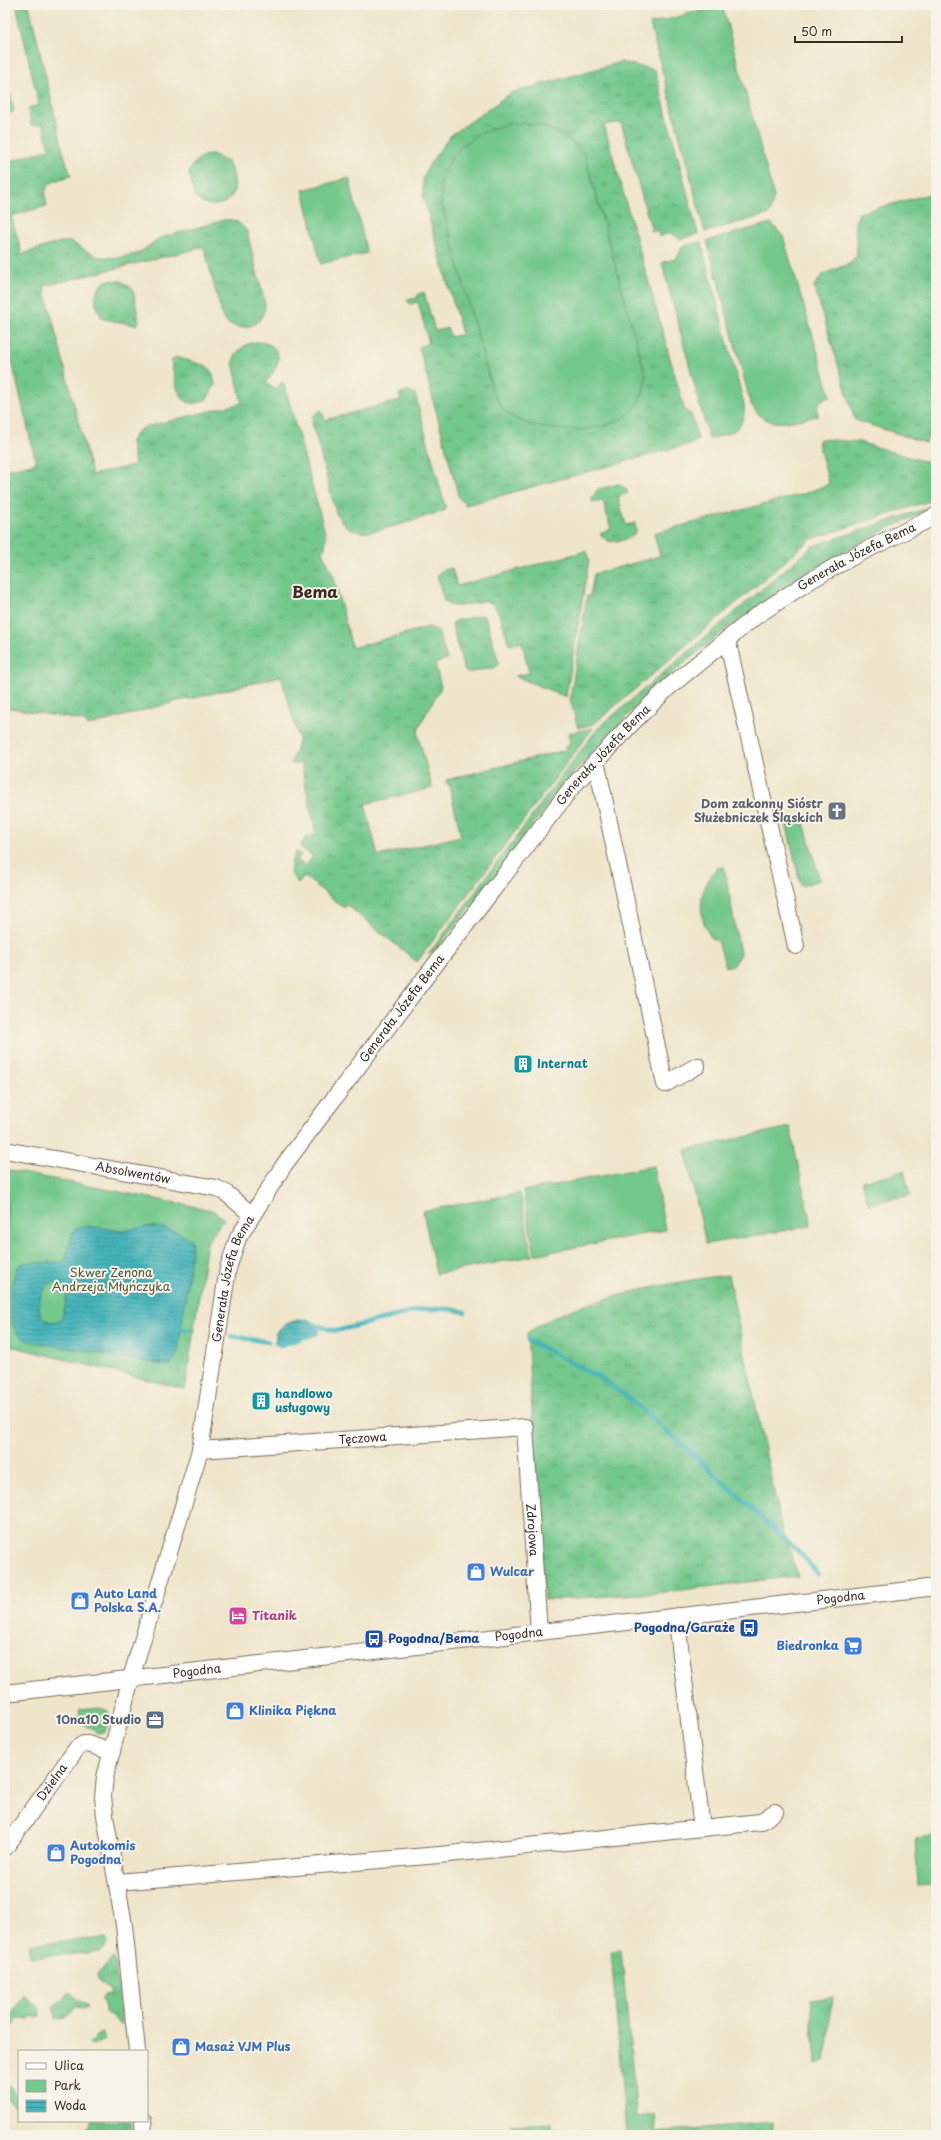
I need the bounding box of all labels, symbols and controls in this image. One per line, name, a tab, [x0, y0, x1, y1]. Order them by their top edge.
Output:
scale bar	[795, 18, 902, 44]
text: 50 m	[801, 22, 832, 40]
street label: Generała Józefa Bema	[793, 517, 919, 595]
district label: Bema	[292, 579, 338, 603]
street label: Generała Józefa Bema	[551, 700, 654, 809]
place label: Dom zakonny Sióstr Służebniczek Śląskich	[694, 794, 824, 826]
church icon: Dom zakonny Sióstr Służebniczek Śląskich	[826, 800, 848, 822]
street label: Generała Józefa Bema	[354, 950, 448, 1066]
building icon: Internat	[512, 1053, 534, 1075]
place label: Internat	[537, 1054, 588, 1072]
street label: Absolwentów	[94, 1156, 173, 1188]
street label: Generała Józefa Bema	[207, 1211, 258, 1343]
park label: Skwer Zenona Andrzeja Młyńczyka	[52, 1263, 171, 1295]
place label: handlowo usługowy	[275, 1384, 333, 1416]
building icon: handlowo usługowy	[250, 1390, 272, 1412]
street label: Tęczowa	[338, 1427, 388, 1448]
street label: Zdrojowa	[522, 1503, 544, 1558]
shop icon: Wulcar	[465, 1561, 487, 1583]
place label: Wulcar	[490, 1562, 535, 1580]
place label: Auto Land Polska S.A.	[94, 1584, 161, 1616]
street label: Pogodna	[815, 1585, 866, 1609]
shop icon: Auto Land Polska S.A.	[69, 1590, 91, 1612]
hotel icon: Titanik	[227, 1605, 249, 1627]
place label: Titanik	[252, 1606, 297, 1624]
bus stop icon: Pogodna/Garaże	[738, 1617, 760, 1639]
place label: Pogodna/Garaże	[634, 1618, 735, 1636]
street label: Pogodna	[493, 1622, 544, 1645]
bus stop icon: Pogodna/Bema	[363, 1628, 385, 1650]
place label: Pogodna/Bema	[388, 1629, 479, 1647]
supermarket icon: Biedronka	[842, 1635, 864, 1657]
place label: Biedronka	[777, 1636, 839, 1654]
street label: Pogodna	[171, 1658, 222, 1682]
shop icon: Klinika Piękna	[224, 1700, 246, 1722]
place label: Klinika Piękna	[249, 1701, 336, 1719]
office icon: 10na10 Studio	[144, 1709, 166, 1731]
place label: 10na10 Studio	[56, 1710, 141, 1728]
street label: Dzielna	[32, 1759, 72, 1804]
place label: Autokomis Pogodna	[70, 1836, 135, 1868]
shop icon: Autokomis Pogodna	[45, 1842, 67, 1864]
shop icon: Masaż VJM Plus	[170, 2036, 192, 2058]
place label: Masaż VJM Plus	[195, 2037, 291, 2055]
legend	[18, 2050, 148, 2122]
text: Ulica	[54, 2056, 84, 2074]
text: Park	[54, 2076, 81, 2094]
text: Woda	[54, 2096, 87, 2114]

